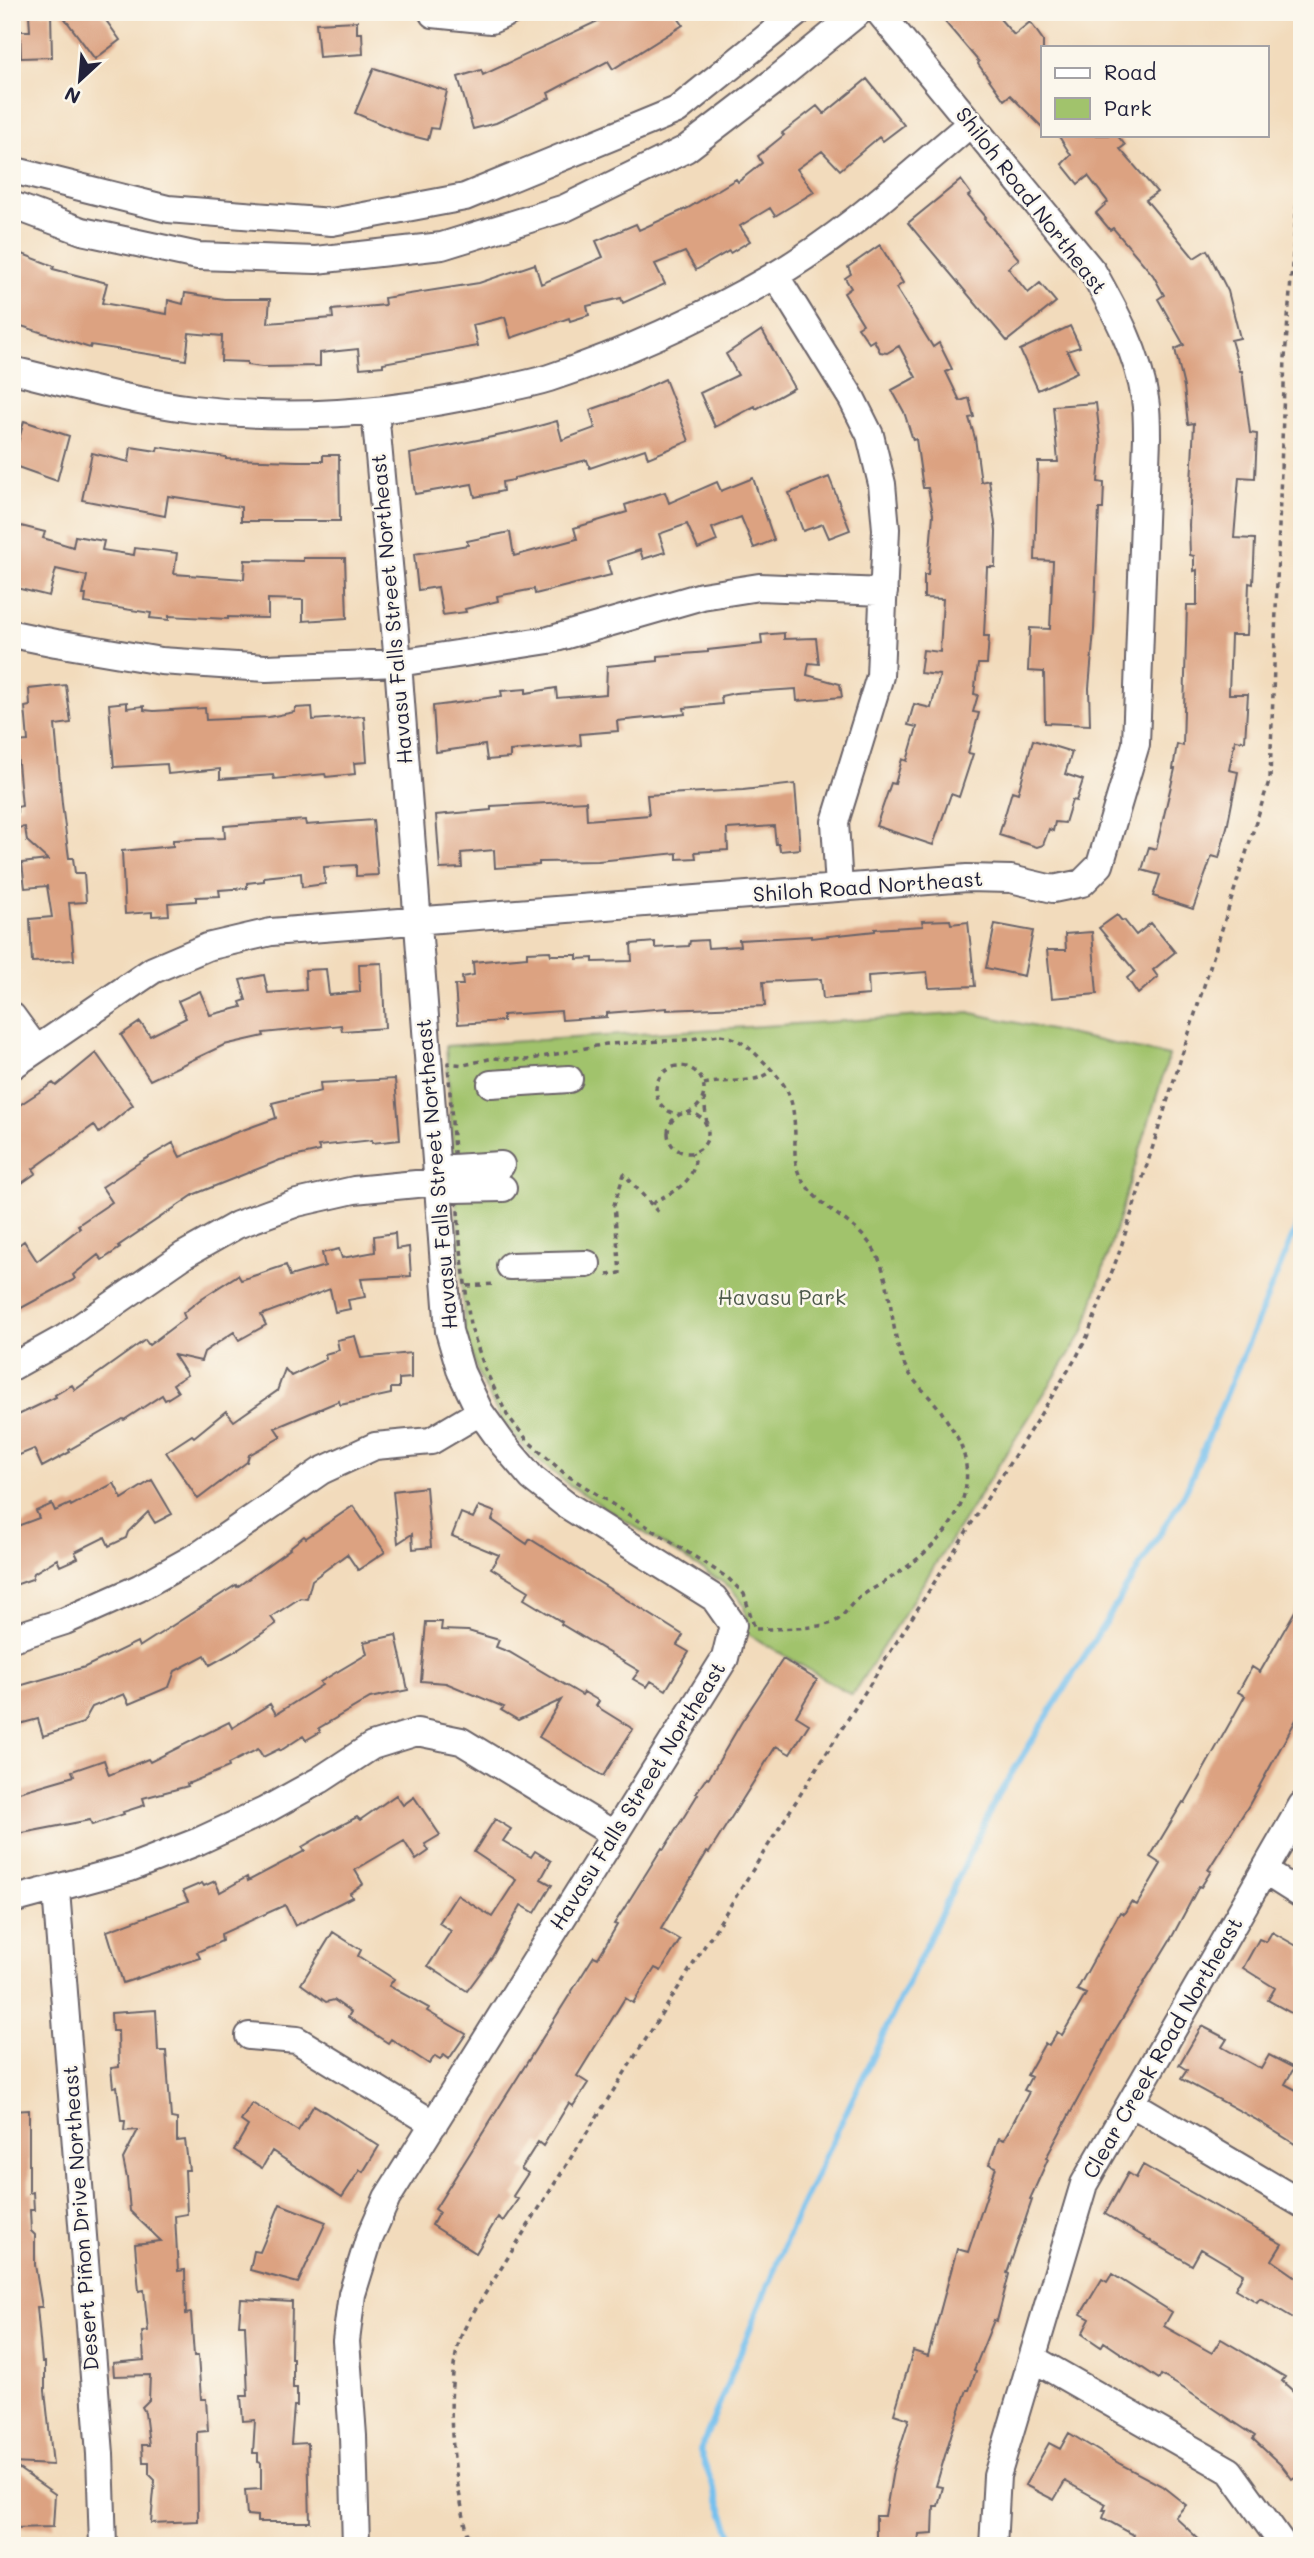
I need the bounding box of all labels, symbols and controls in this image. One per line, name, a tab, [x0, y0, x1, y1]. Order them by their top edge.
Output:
north arrow	[46, 46, 116, 116]
legend	[1041, 46, 1268, 136]
text: Road	[1104, 58, 1156, 85]
text: N	[60, 81, 84, 110]
text: Park	[1104, 94, 1152, 121]
street label: Shiloh Road Northeast	[951, 101, 1114, 299]
street label: Havasu Falls Street Northeast	[363, 453, 418, 766]
street label: Shiloh Road Northeast	[752, 864, 984, 907]
street label: Havasu Falls Street Northeast	[408, 1018, 463, 1331]
park label: Havasu Park	[718, 1283, 846, 1310]
street label: Havasu Falls Street Northeast	[543, 1656, 731, 1934]
street label: Clear Creek Road Northeast	[1076, 1912, 1248, 2183]
street label: Desert Piñon Drive Northeast	[55, 2064, 104, 2372]

